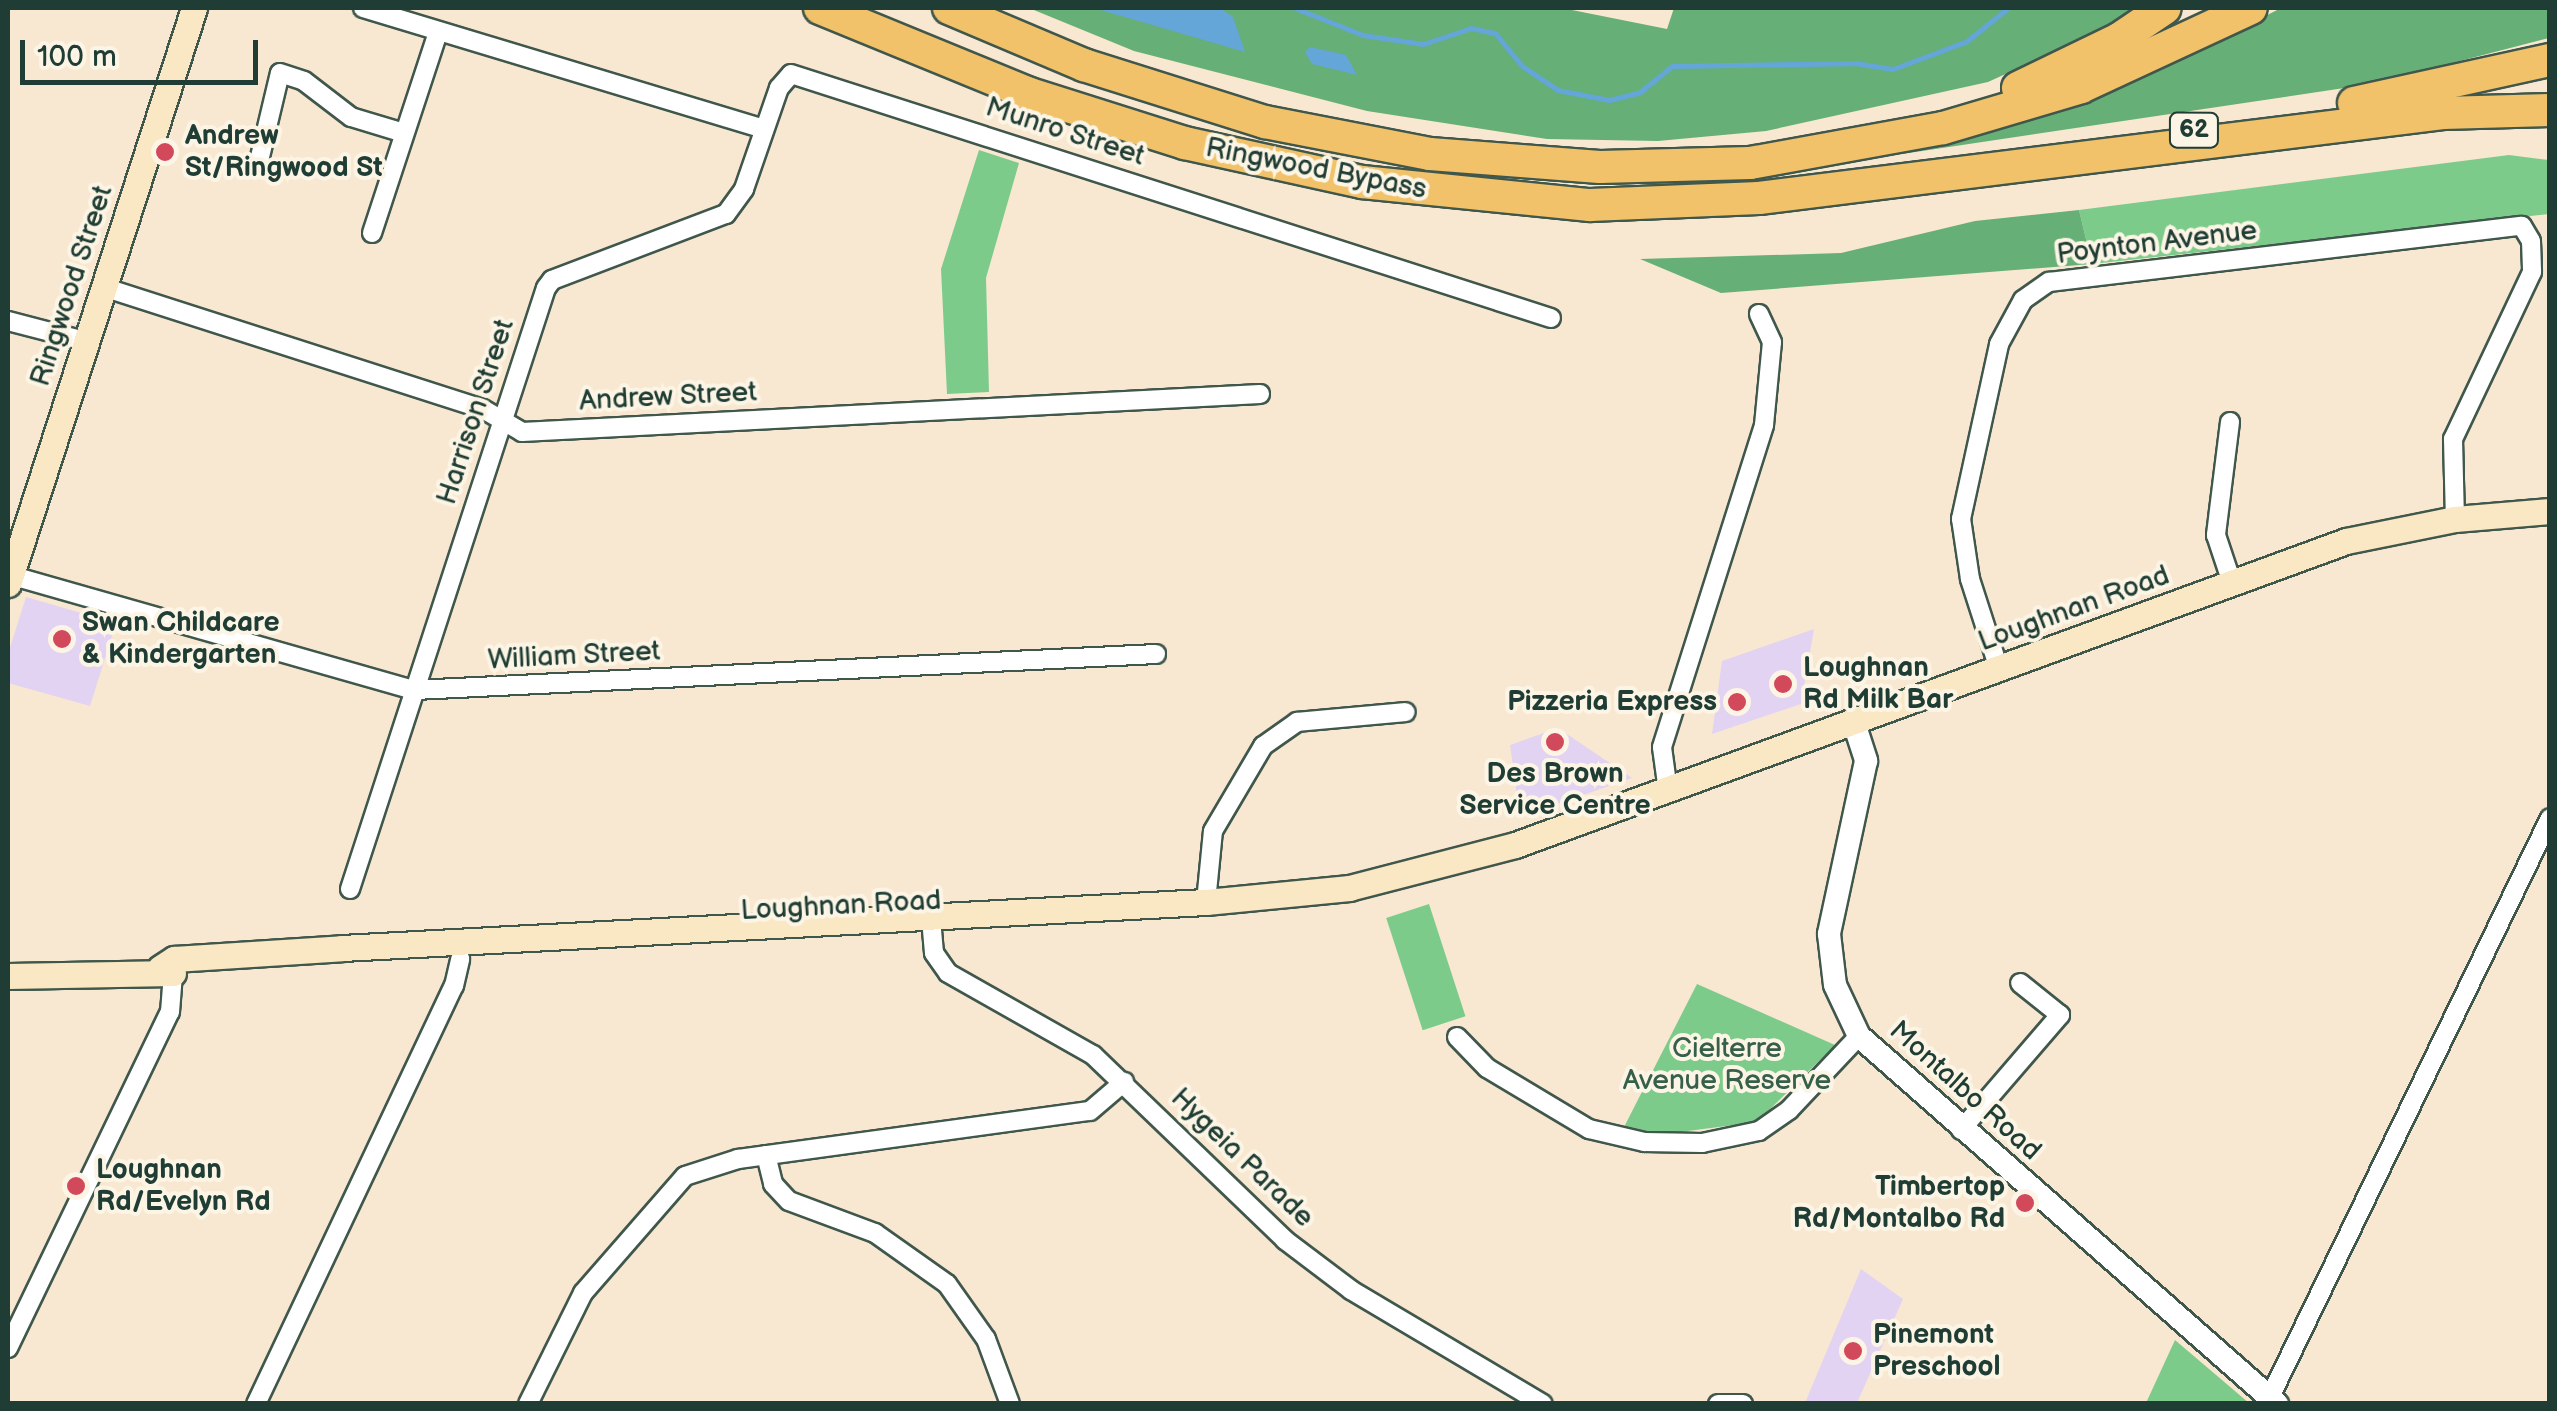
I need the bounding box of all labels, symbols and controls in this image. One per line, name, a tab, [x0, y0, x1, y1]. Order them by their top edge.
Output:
scale bar	[25, 20, 262, 82]
text: 100 m	[37, 39, 117, 75]
street label: Munro Street	[981, 90, 1149, 174]
road number: 62	[2166, 110, 2222, 150]
place label: Andrew St/Ringwood St	[185, 119, 383, 185]
street label: Ringwood Bypass	[1203, 131, 1429, 207]
marker: Andrew St/Ringwood St	[154, 141, 176, 163]
street label: Ringwood Street	[24, 181, 120, 391]
street label: Poynton Avenue	[2055, 214, 2259, 272]
street label: Harrison Street	[430, 315, 522, 509]
street label: Andrew Street	[578, 376, 758, 418]
street label: Loughnan Road	[1974, 559, 2174, 659]
place label: Swan Childcare & Kindergarten	[82, 606, 280, 672]
marker: Swan Childcare & Kindergarten	[51, 628, 73, 650]
street label: William Street	[487, 635, 661, 677]
place label: Loughnan Rd Milk Bar	[1803, 651, 1953, 717]
marker: Loughnan Rd Milk Bar	[1772, 673, 1794, 695]
place label: Pizzeria Express	[1507, 685, 1717, 719]
marker: Pizzeria Express	[1726, 691, 1748, 713]
marker: Des Brown Service Centre	[1544, 731, 1566, 753]
place label: Des Brown Service Centre	[1460, 757, 1650, 823]
street label: Loughnan Road	[740, 884, 942, 928]
street label: Montalbo Road	[1882, 1014, 2048, 1168]
park label: Cielterre Avenue Reserve	[1623, 1032, 1831, 1098]
street label: Hygeia Parade	[1164, 1081, 1320, 1235]
place label: Loughnan Rd/Evelyn Rd	[96, 1153, 271, 1219]
place label: Timbertop Rd/Montalbo Rd	[1793, 1170, 2005, 1236]
marker: Loughnan Rd/Evelyn Rd	[65, 1175, 87, 1197]
marker: Timbertop Rd/Montalbo Rd	[2014, 1192, 2036, 1214]
place label: Pinemont Preschool	[1873, 1318, 2000, 1384]
marker: Pinemont Preschool	[1842, 1340, 1864, 1362]

